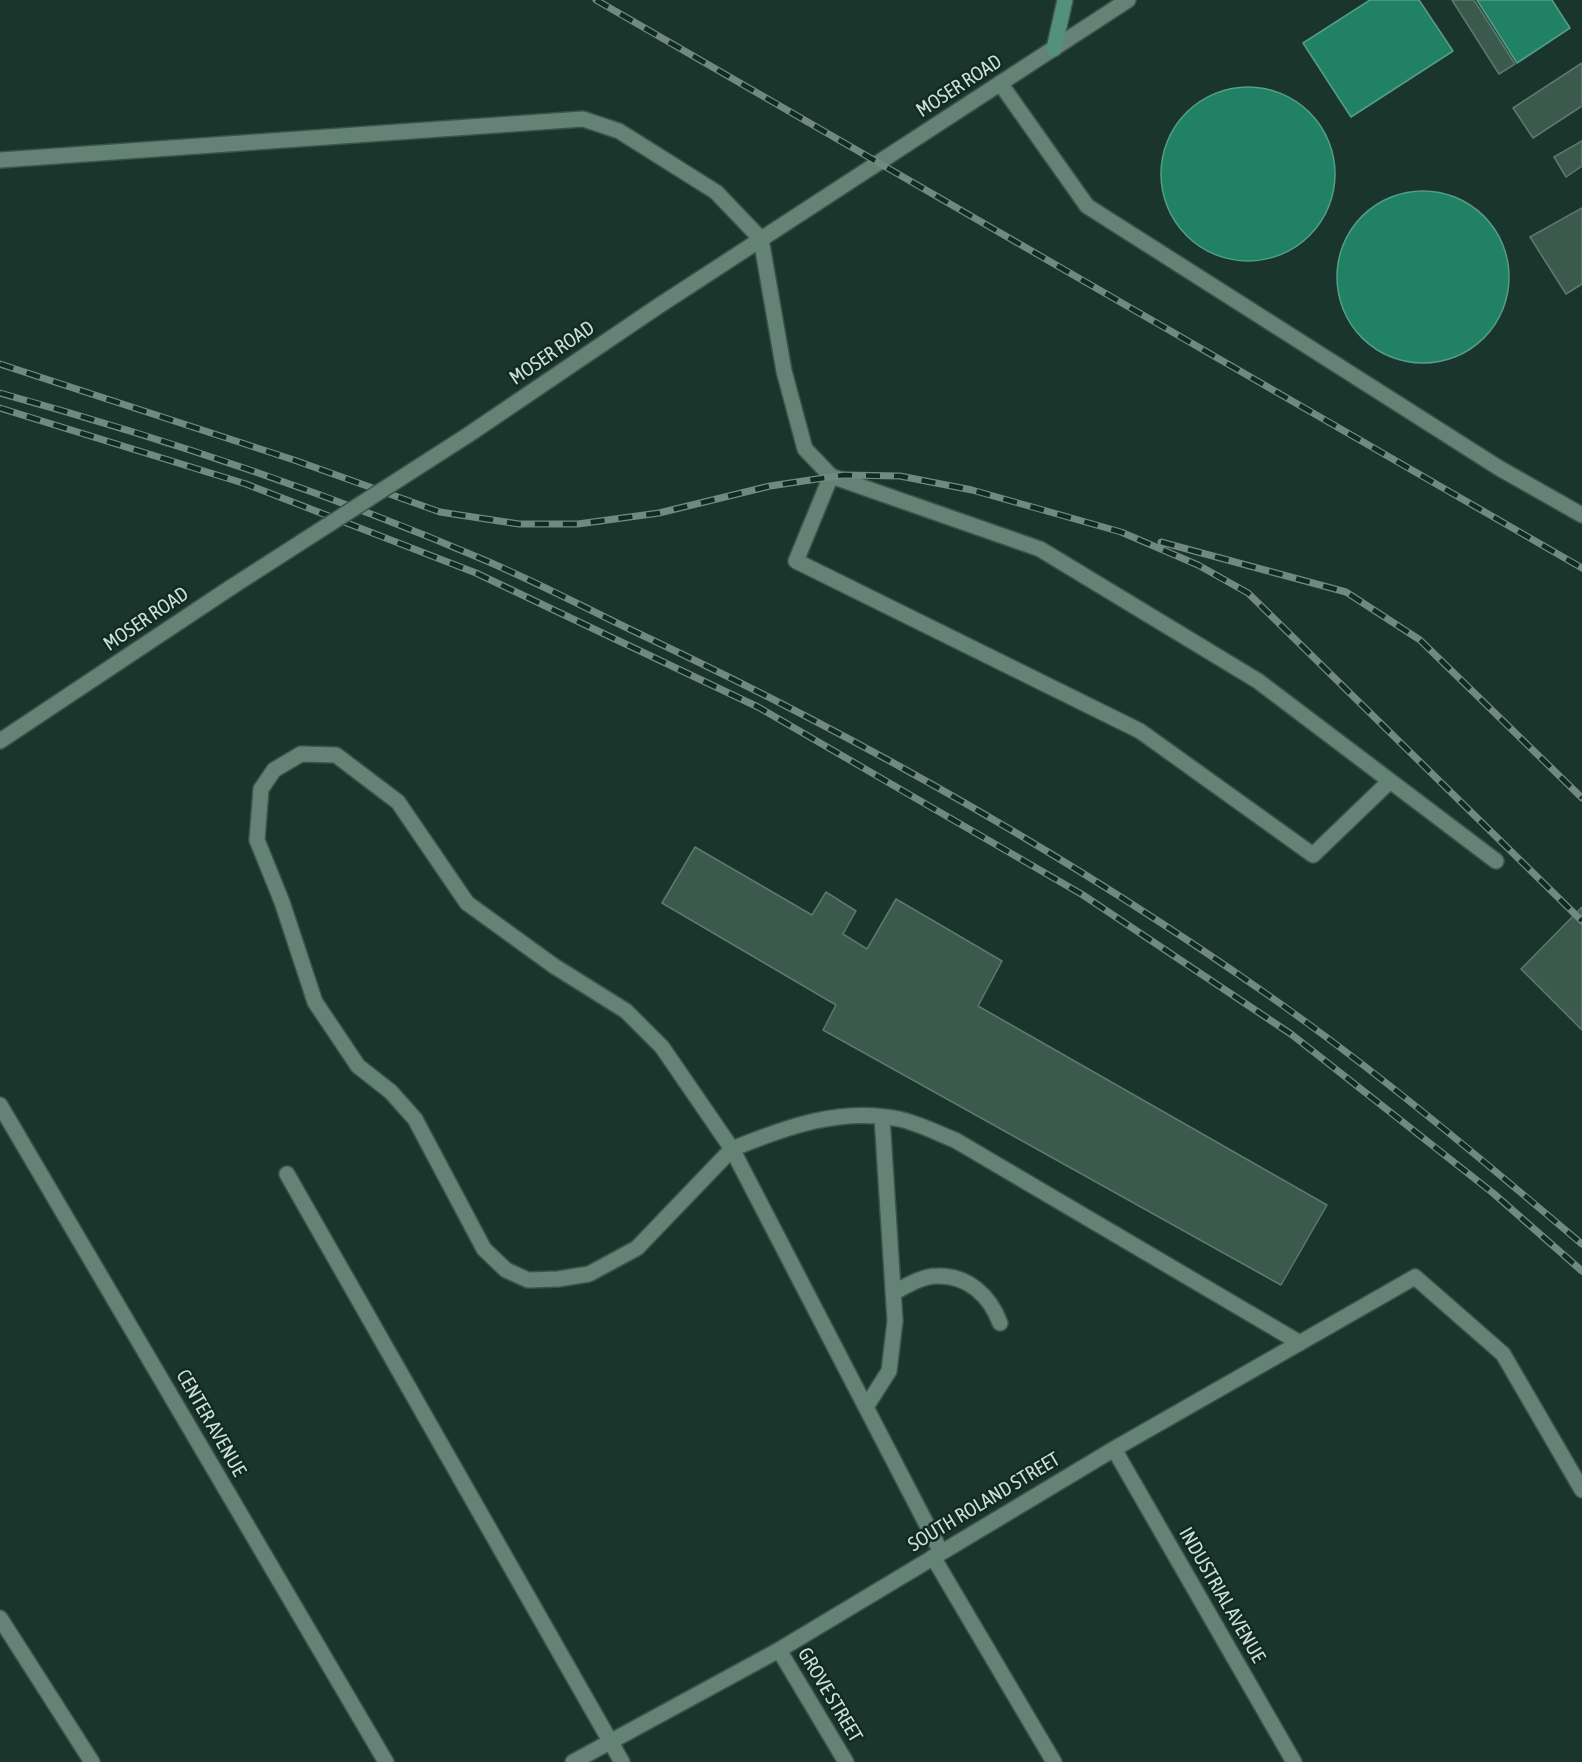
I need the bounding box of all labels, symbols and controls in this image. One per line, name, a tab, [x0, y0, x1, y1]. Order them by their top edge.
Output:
street label: MOSER ROAD	[912, 49, 1006, 123]
street label: MOSER ROAD	[505, 316, 599, 390]
street label: MOSER ROAD	[99, 582, 193, 656]
street label: CENTER AVENUE	[171, 1365, 251, 1481]
street label: SOUTH ROLAND STREET	[904, 1447, 1064, 1557]
street label: INDUSTRIAL AVENUE	[1174, 1523, 1270, 1667]
street label: GROVE STREET	[792, 1643, 868, 1747]

